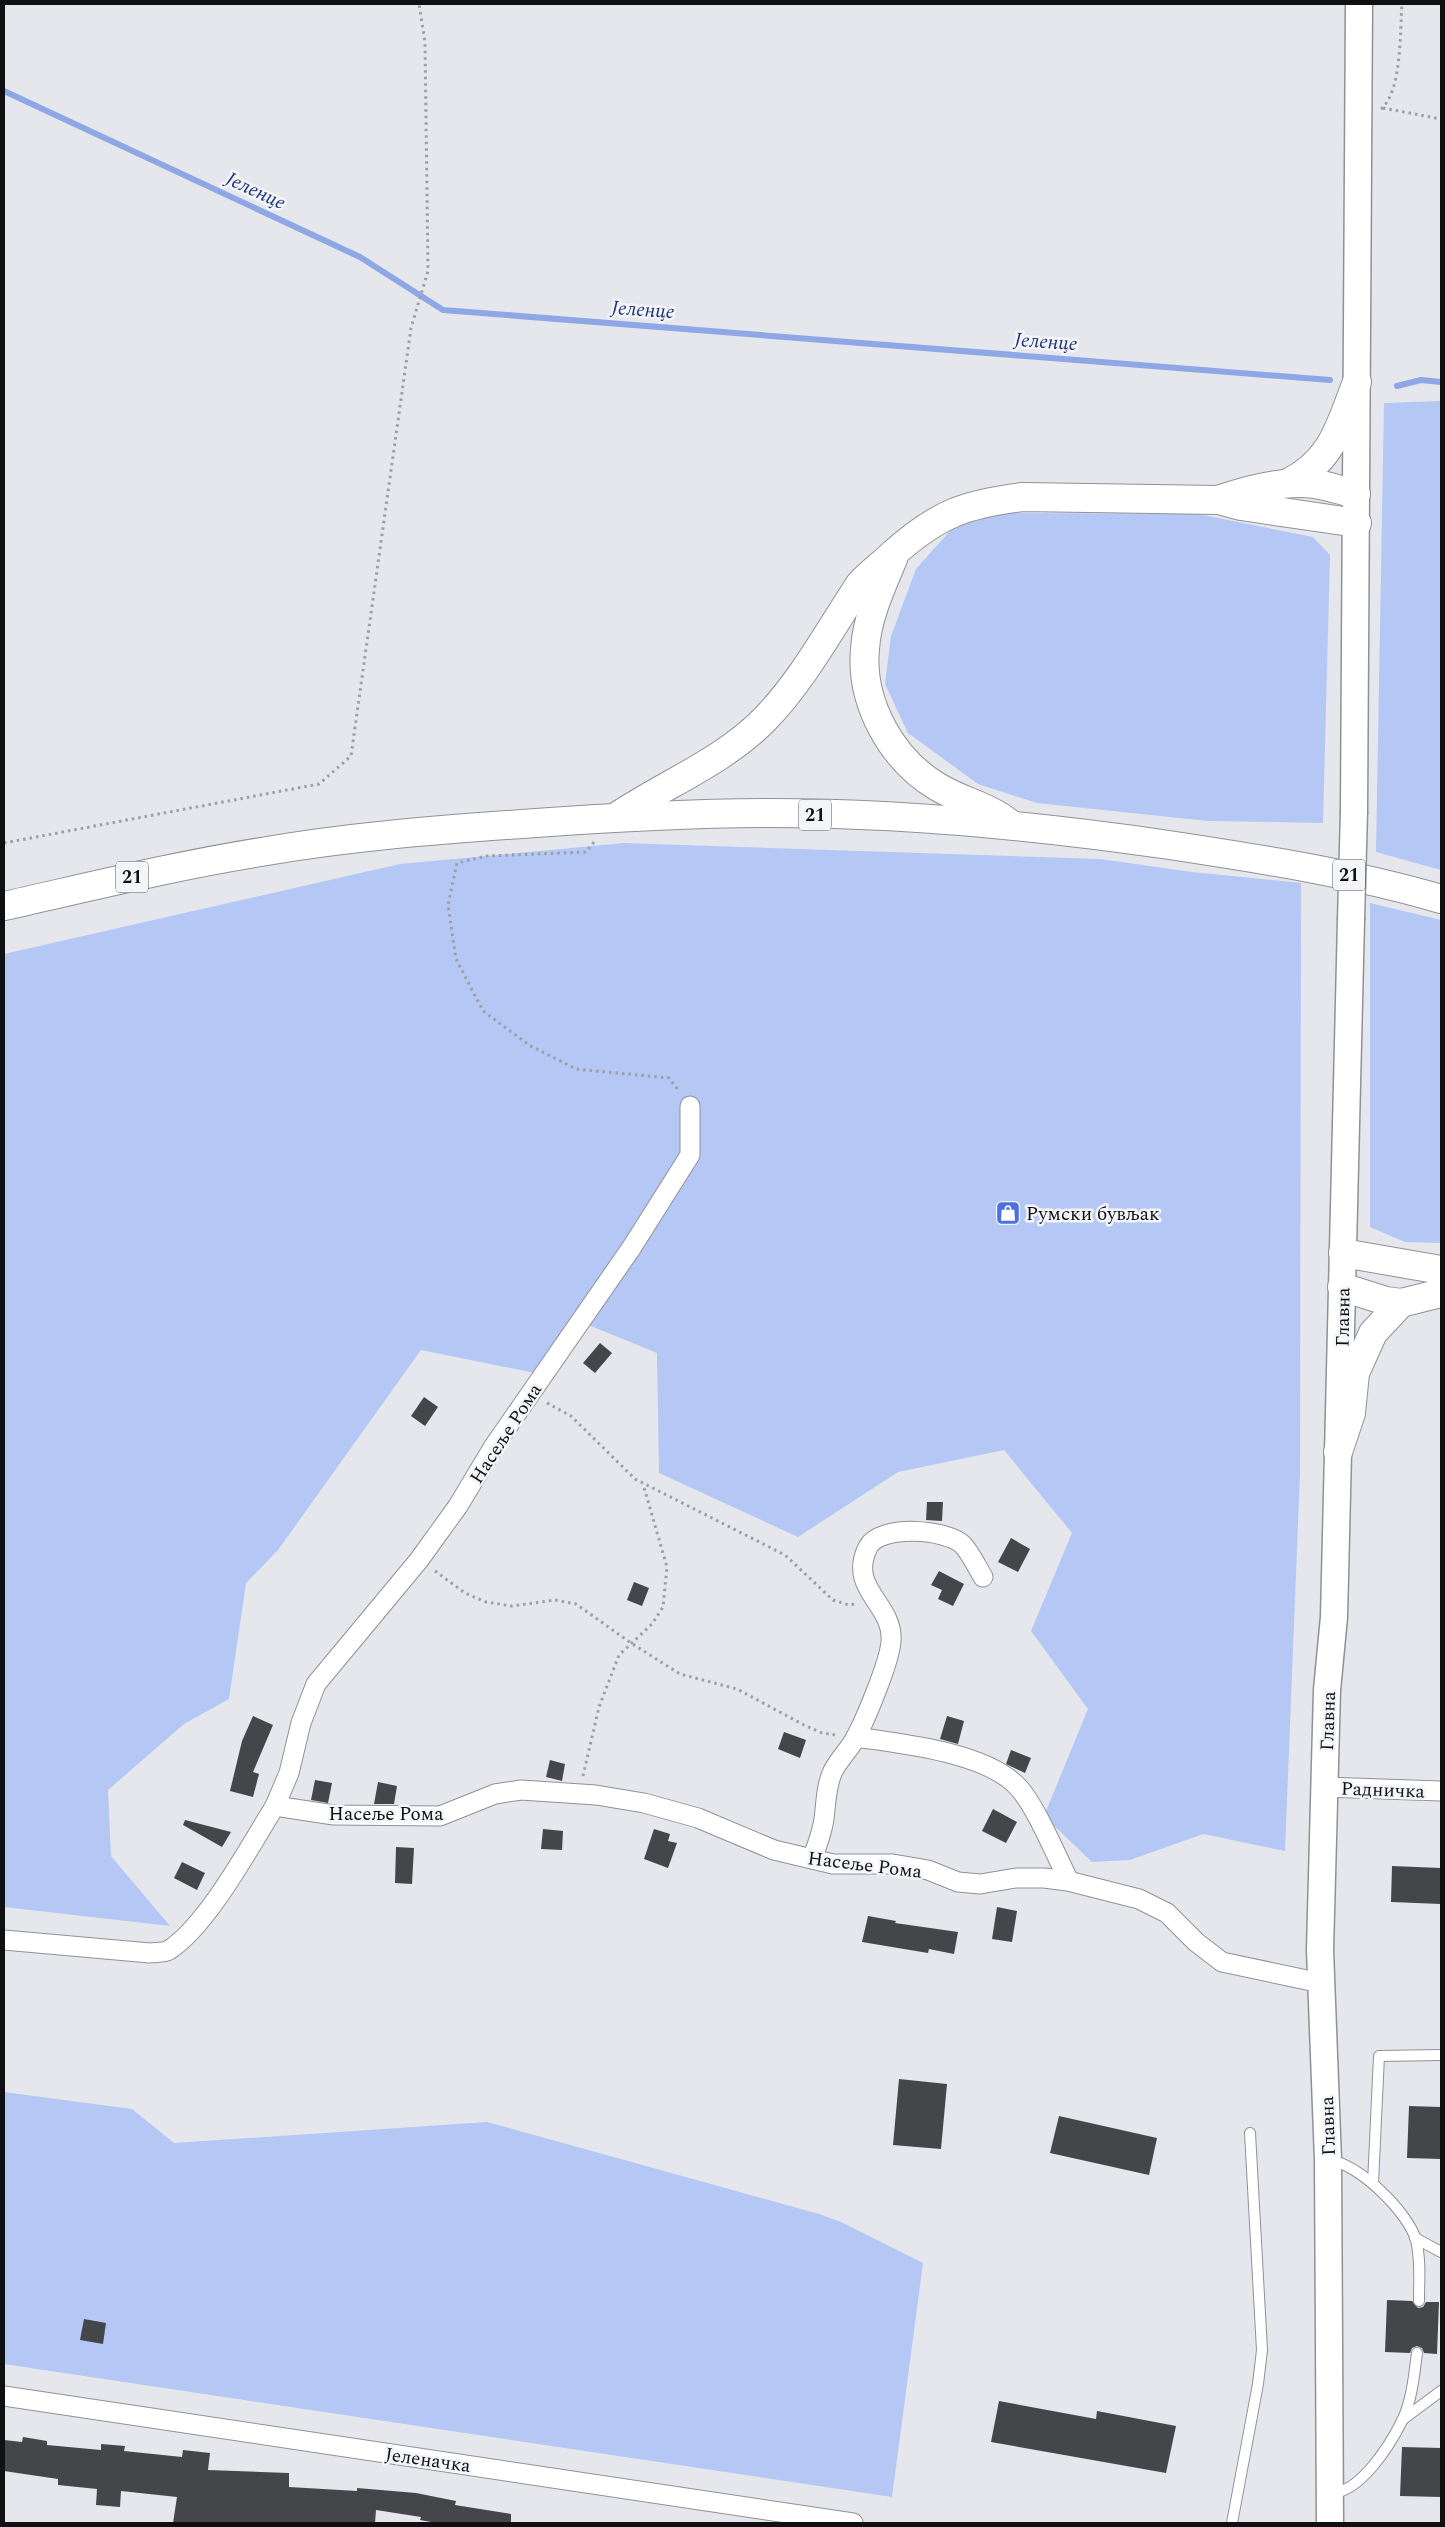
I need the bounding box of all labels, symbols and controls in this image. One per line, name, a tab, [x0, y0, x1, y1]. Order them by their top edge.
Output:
water label: Јеленце	[219, 163, 291, 218]
water label: Јеленце	[608, 293, 676, 327]
water label: Јеленце	[1011, 325, 1079, 359]
road number: 21	[799, 800, 831, 830]
road number: 21	[1333, 860, 1365, 890]
road number: 21	[116, 862, 148, 892]
shop icon: Румски бувљак	[995, 1200, 1021, 1226]
place label: Румски бувљак	[1026, 1200, 1160, 1229]
street label: Главна	[1328, 1286, 1359, 1347]
street label: Насеље Рома	[463, 1377, 550, 1490]
street label: Главна	[1313, 1690, 1344, 1751]
street label: Радничка	[1341, 1775, 1426, 1806]
street label: Насеље Рома	[329, 1800, 444, 1829]
street label: Насеље Рома	[806, 1844, 924, 1887]
street label: Главна	[1313, 2095, 1344, 2156]
street label: Јеленачка	[383, 2440, 473, 2481]

